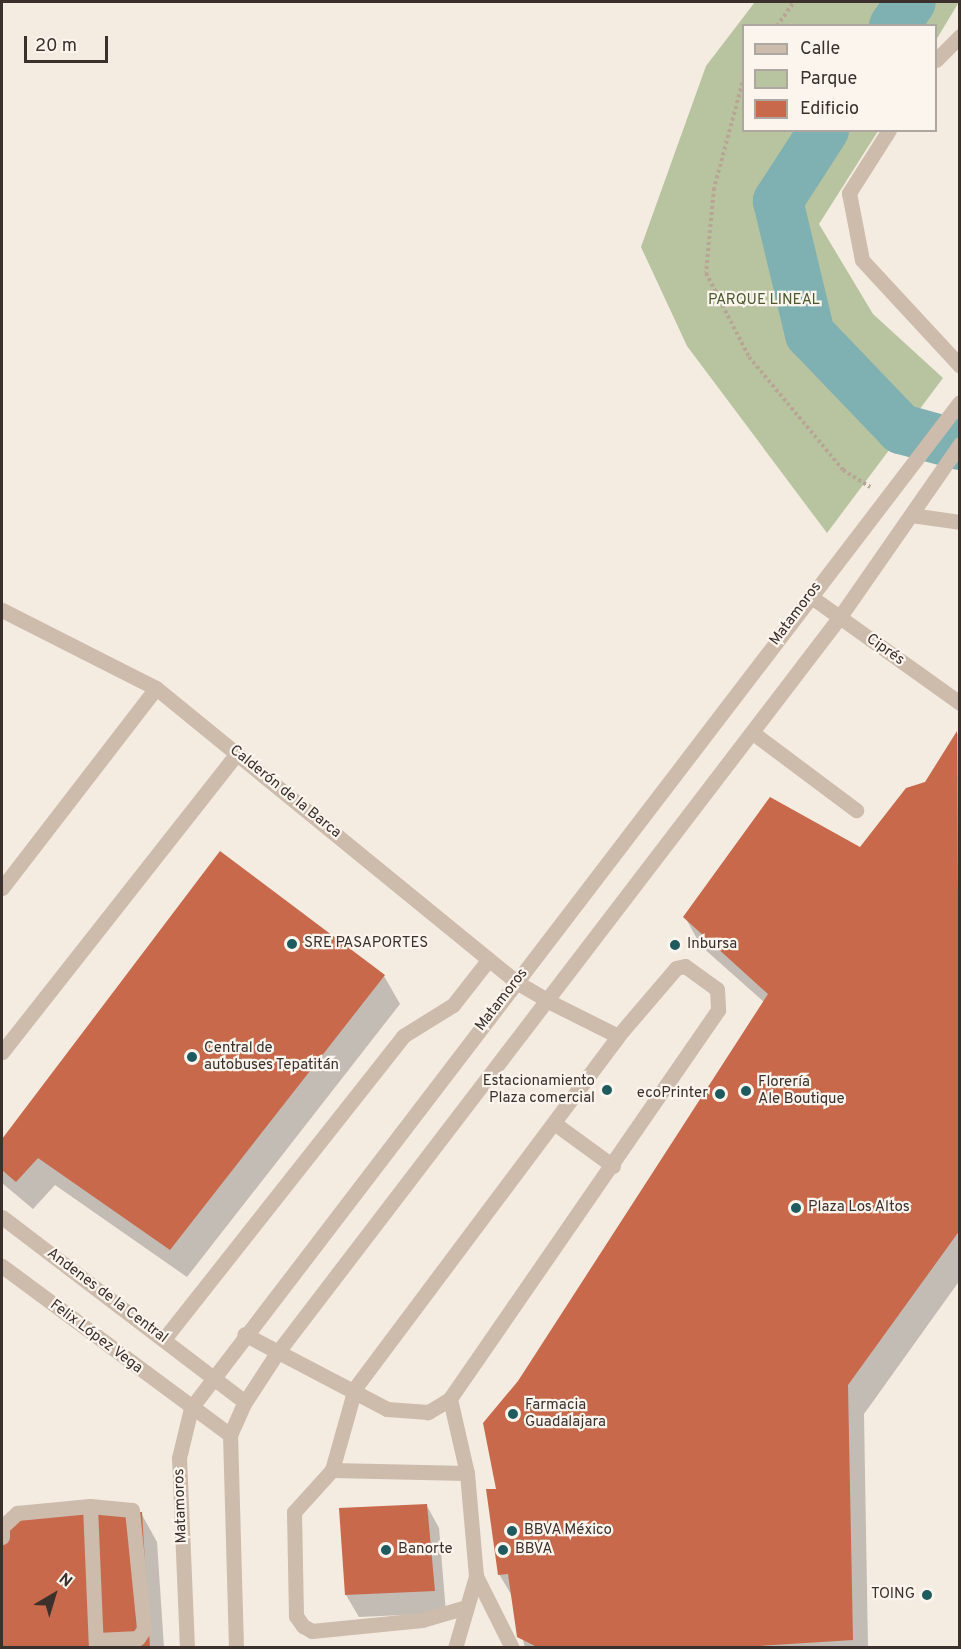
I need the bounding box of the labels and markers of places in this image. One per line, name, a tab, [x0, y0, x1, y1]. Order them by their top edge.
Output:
place label: SRE PASAPORTES	[304, 935, 428, 953]
place label: Inbursa	[687, 936, 737, 954]
marker: SRE PASAPORTES	[285, 937, 299, 951]
marker: Inbursa	[668, 938, 682, 952]
place label: Central de autobuses Tepatitán	[204, 1039, 340, 1074]
marker: Central de autobuses Tepatitán	[185, 1050, 199, 1064]
place label: Estacionamiento Plaza comercial	[483, 1072, 595, 1107]
place label: Florería Ale Boutique	[758, 1073, 845, 1108]
marker: Estacionamiento Plaza comercial	[600, 1083, 614, 1097]
marker: Florería Ale Boutique	[739, 1084, 753, 1098]
place label: ecoPrinter	[637, 1085, 708, 1103]
marker: ecoPrinter	[713, 1087, 727, 1101]
place label: Plaza Los Altos	[808, 1199, 910, 1217]
marker: Plaza Los Altos	[789, 1201, 803, 1215]
place label: Farmacia Guadalajara	[525, 1396, 606, 1431]
marker: Farmacia Guadalajara	[506, 1407, 520, 1421]
place label: BBVA México	[524, 1522, 613, 1540]
marker: BBVA México	[505, 1524, 519, 1538]
place label: Banorte	[398, 1541, 453, 1559]
place label: BBVA	[515, 1541, 552, 1559]
marker: Banorte	[379, 1543, 393, 1557]
marker: BBVA	[496, 1543, 510, 1557]
place label: TOING	[871, 1586, 915, 1604]
marker: TOING	[920, 1588, 934, 1602]

